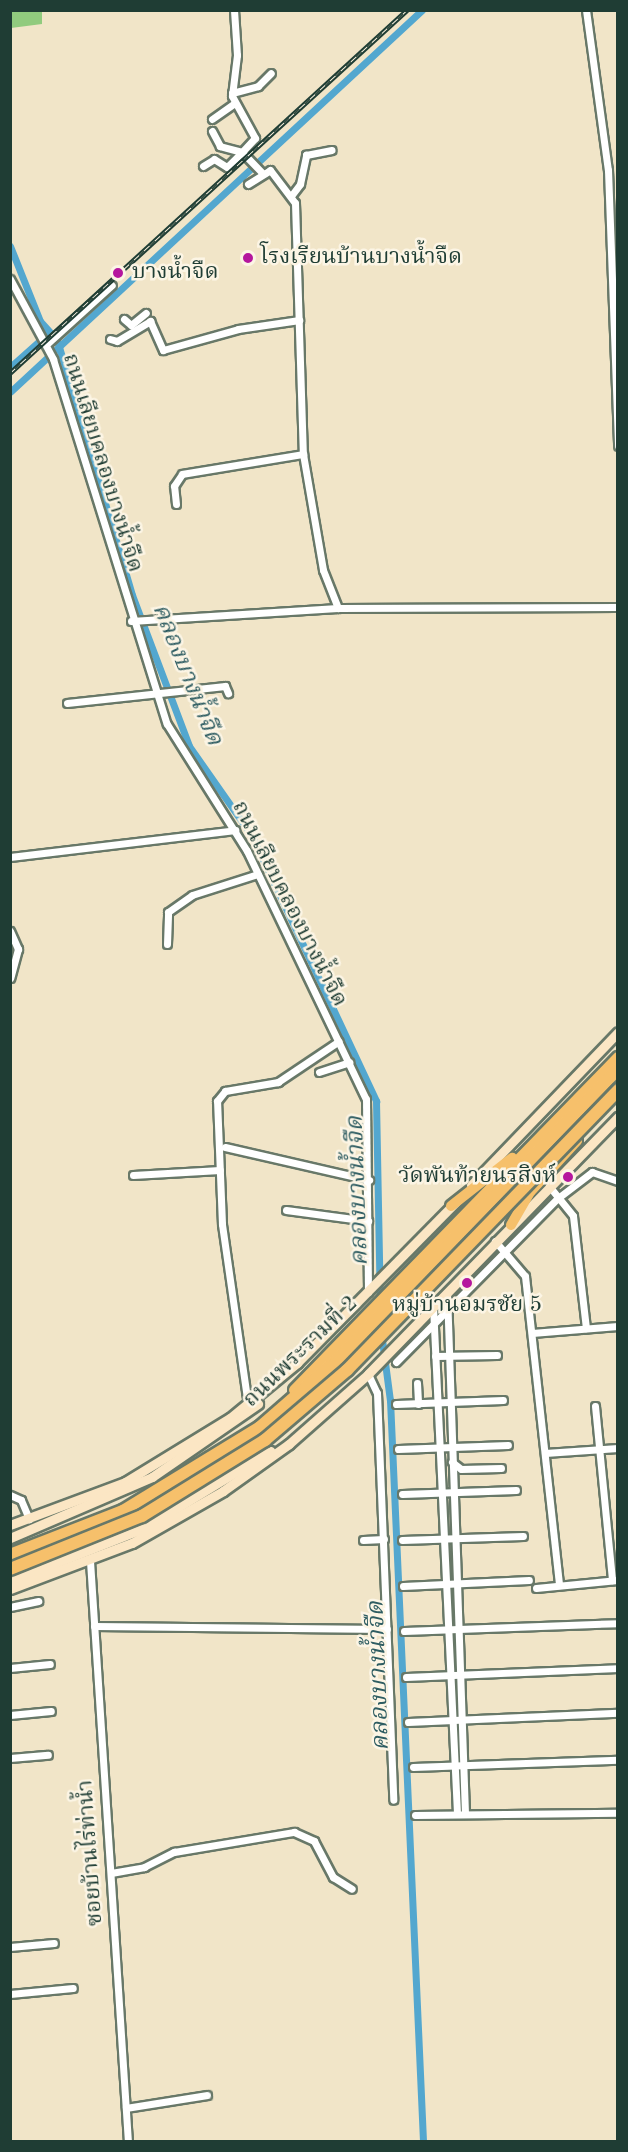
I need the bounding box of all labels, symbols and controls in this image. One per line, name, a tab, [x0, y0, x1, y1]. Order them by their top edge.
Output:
place label: โรงเรียนบ้านบางนํ้าจืด	[260, 245, 462, 271]
marker: โรงเรียนบ้านบางนํ้าจืด	[241, 251, 255, 265]
place label: บางน้ำจืด	[132, 260, 219, 286]
marker: บางน้ำจืด	[109, 264, 127, 282]
street label: ถนนเลียบคลองบางน้ำจืด	[56, 350, 148, 576]
water label: คลองบางน้ำจืด	[145, 600, 227, 750]
street label: ถนนเลียบคลองบางน้ำจืด	[226, 797, 352, 1011]
water label: คลองบางน้ำจืด	[342, 1115, 376, 1267]
place label: วัดพันท้ายนรสิงห์	[398, 1164, 556, 1190]
marker: วัดพันท้ายนรสิงห์	[561, 1170, 575, 1184]
marker: หมู่บ้านอมรชัย 5	[460, 1276, 474, 1290]
street label: ถนนพระรามที่ 2	[238, 1291, 364, 1413]
place label: หมู่บ้านอมรชัย 5	[392, 1293, 542, 1319]
water label: คลองบางน้ำจืด	[363, 1600, 397, 1752]
street label: ซอยบ้านไร่ท่าน้ำ	[73, 1779, 109, 1927]

